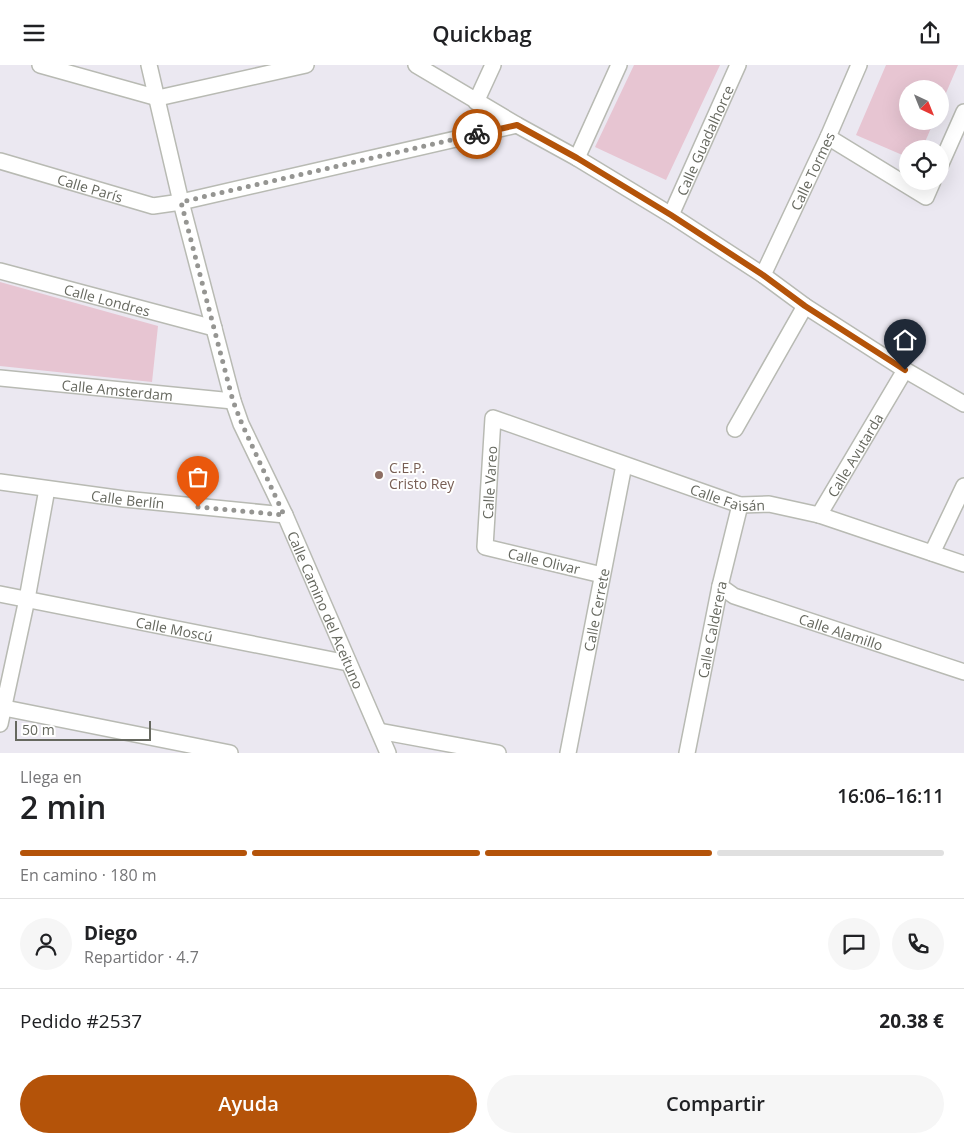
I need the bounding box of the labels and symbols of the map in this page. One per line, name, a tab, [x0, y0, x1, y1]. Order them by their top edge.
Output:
north arrow	[899, 80, 949, 130]
street label: Calle Guadalhorce	[671, 82, 737, 198]
courier	[452, 109, 502, 159]
street label: Calle Tormes	[785, 129, 839, 213]
street label: Calle París	[55, 169, 125, 206]
street label: Calle Londres	[62, 279, 153, 320]
pin	[884, 319, 926, 370]
street label: Calle Amsterdam	[61, 375, 174, 405]
street label: Calle Avutarda	[822, 409, 887, 500]
street label: Calle Vareo	[477, 445, 501, 520]
pin	[177, 456, 219, 507]
place label: C.E.P. Cristo Rey	[389, 458, 455, 493]
marker: C.E.P. Cristo Rey	[373, 469, 385, 481]
street label: Calle Faisán	[688, 479, 765, 515]
street label: Calle Berlín	[90, 485, 165, 512]
street label: Calle Camino del Aceituno	[283, 528, 369, 692]
street label: Calle Olivar	[506, 543, 582, 579]
street label: Calle Cerrete	[579, 566, 613, 653]
street label: Calle Calderera	[693, 579, 730, 680]
street label: Calle Alamillo	[797, 609, 886, 654]
street label: Calle Moscú	[134, 612, 215, 646]
scale bar	[15, 718, 151, 741]

